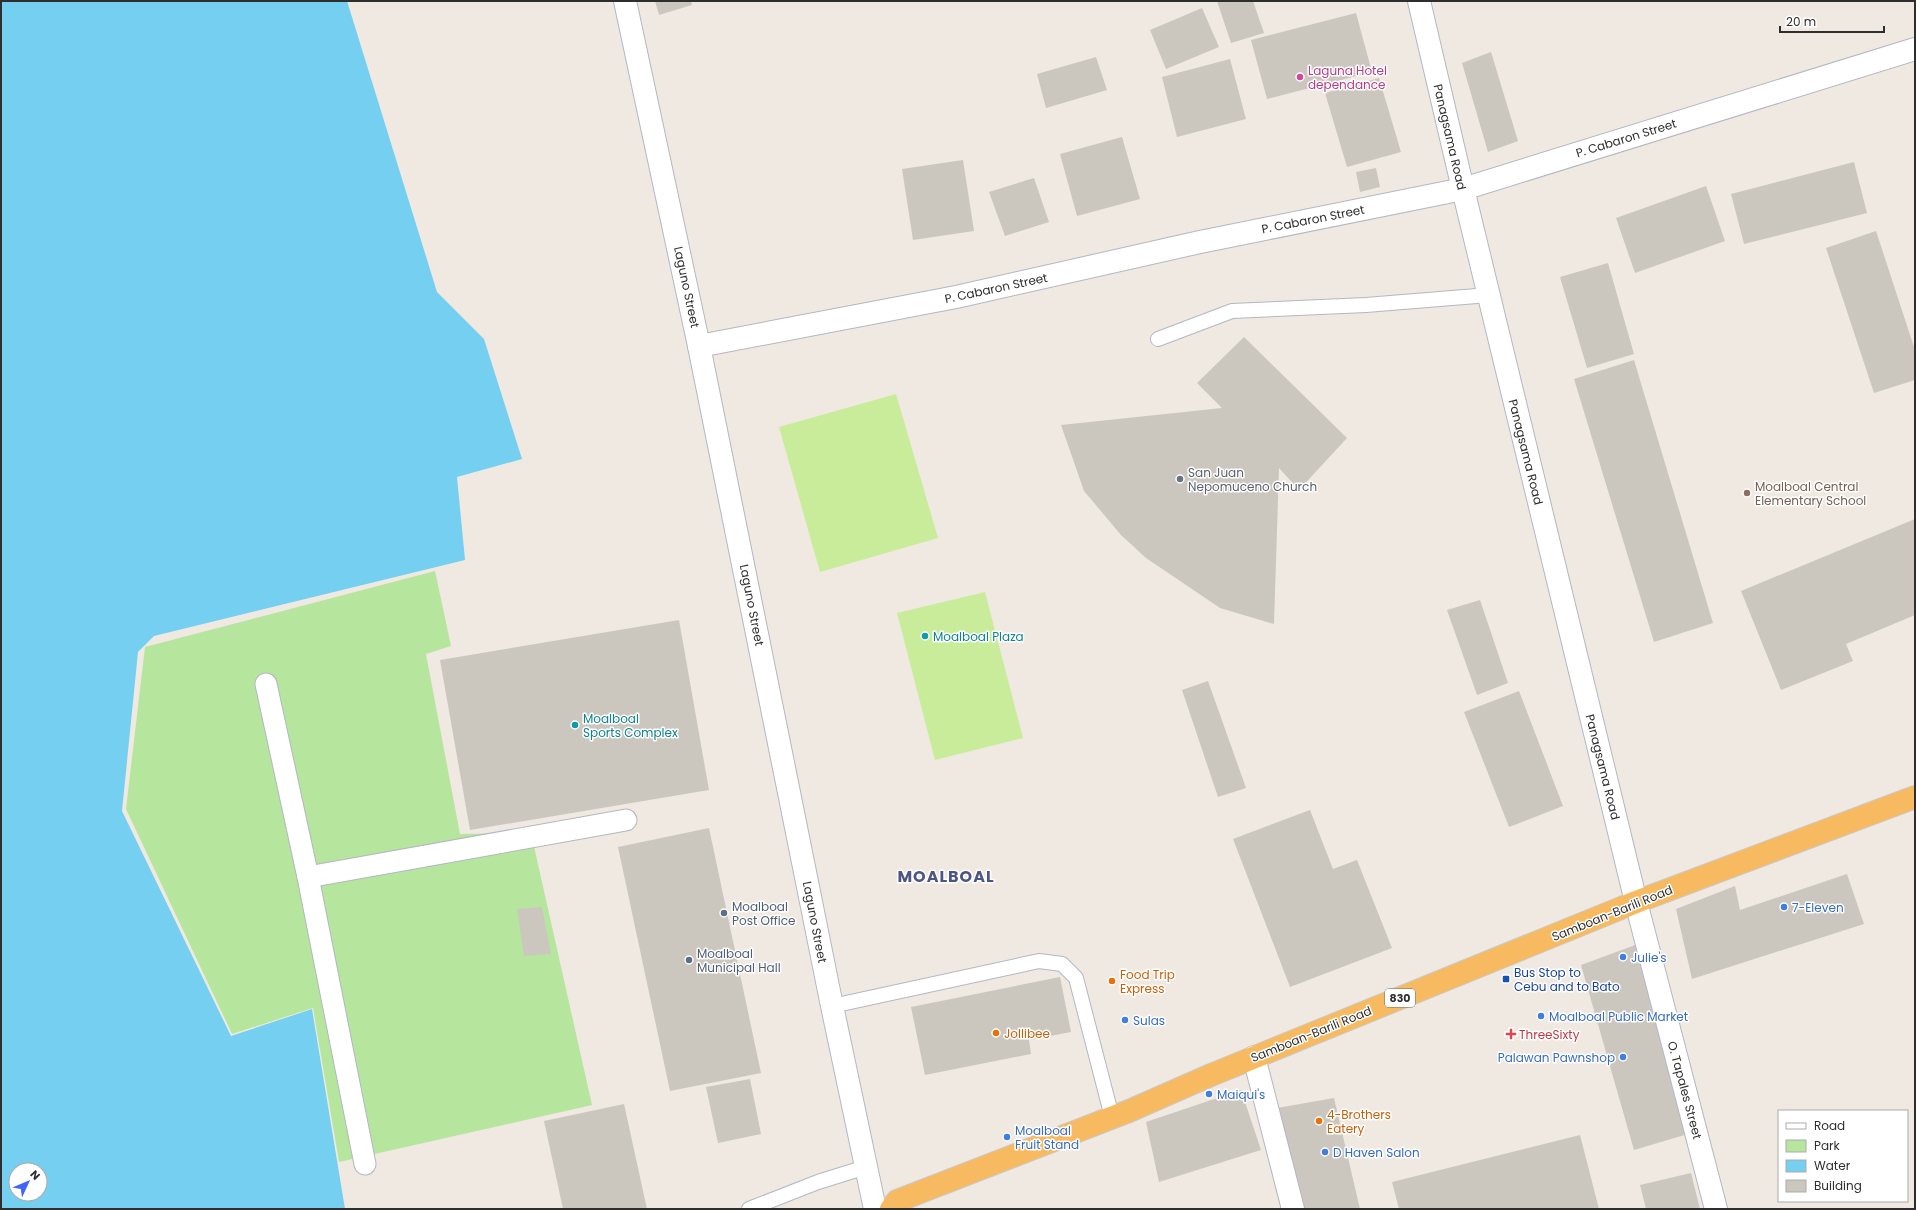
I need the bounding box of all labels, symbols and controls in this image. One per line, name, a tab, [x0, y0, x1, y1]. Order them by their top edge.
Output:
scale bar	[1780, 8, 1884, 34]
text: 20 m	[1786, 13, 1816, 30]
place label: Laguna Hotel dependance	[1308, 62, 1387, 93]
marker: Laguna Hotel dependance	[1295, 72, 1305, 82]
street label: Panagsama Road	[1430, 82, 1470, 192]
street label: P. Cabaron Street	[1574, 115, 1678, 161]
street label: P. Cabaron Street	[1260, 201, 1366, 237]
street label: Laguno Street	[670, 245, 704, 329]
street label: P. Cabaron Street	[943, 269, 1049, 307]
street label: Panagsama Road	[1505, 397, 1547, 507]
place label: San Juan Nepomuceno Church	[1188, 464, 1317, 495]
marker: San Juan Nepomuceno Church	[1175, 474, 1185, 484]
place label: Moalboal Central Elementary School	[1755, 478, 1866, 509]
marker: Moalboal Central Elementary School	[1742, 488, 1752, 498]
street label: Laguno Street	[736, 563, 768, 647]
place label: Moalboal Plaza	[933, 628, 1024, 645]
marker: Moalboal Plaza	[920, 631, 930, 641]
place label: Moalboal Sports Complex	[583, 710, 678, 741]
street label: Panagsama Road	[1582, 712, 1624, 822]
marker: Moalboal Sports Complex	[570, 720, 580, 730]
district label: MOALBOAL	[897, 865, 995, 888]
street label: Laguno Street	[799, 880, 831, 964]
street label: Samboan-Barili Road	[1549, 881, 1675, 945]
place label: Moalboal Post Office	[732, 898, 795, 929]
place label: 7-Eleven	[1792, 899, 1844, 916]
marker: 7-Eleven	[1779, 902, 1789, 912]
marker: Moalboal Post Office	[719, 908, 729, 918]
place label: Moalboal Municipal Hall	[697, 945, 781, 976]
place label: Julie's	[1631, 949, 1667, 966]
marker: Julie's	[1618, 952, 1628, 962]
marker: Moalboal Municipal Hall	[684, 955, 694, 965]
place label: Bus Stop to Cebu and to Bato	[1514, 964, 1620, 995]
place label: Food Trip Express	[1120, 966, 1175, 997]
marker: Bus Stop to Cebu and to Bato	[1501, 974, 1511, 984]
marker: Food Trip Express	[1107, 976, 1117, 986]
road number: 830	[1385, 989, 1415, 1007]
street label: Samboan-Barili Road	[1248, 1002, 1374, 1066]
place label: Moalboal Public Market	[1549, 1008, 1688, 1025]
marker: Moalboal Public Market	[1536, 1011, 1546, 1021]
place label: Sulas	[1133, 1012, 1165, 1029]
marker: Sulas	[1120, 1015, 1130, 1025]
place label: Jollibee	[1004, 1025, 1050, 1042]
place label: ThreeSixty	[1519, 1026, 1580, 1043]
marker: Jollibee	[991, 1028, 1001, 1038]
marker: ThreeSixty	[1506, 1029, 1516, 1039]
street label: O. Tapales Street	[1664, 1039, 1706, 1141]
place label: Palawan Pawnshop	[1498, 1049, 1615, 1066]
marker: Palawan Pawnshop	[1618, 1052, 1628, 1062]
place label: Maiqui's	[1217, 1086, 1265, 1103]
marker: Maiqui's	[1204, 1089, 1214, 1099]
place label: 4-Brothers Eatery	[1327, 1106, 1391, 1137]
legend	[1778, 1110, 1908, 1202]
marker: 4-Brothers Eatery	[1314, 1116, 1324, 1126]
text: Road	[1814, 1117, 1845, 1134]
place label: Moalboal Fruit Stand	[1015, 1122, 1079, 1153]
marker: Moalboal Fruit Stand	[1002, 1132, 1012, 1142]
text: Park	[1814, 1137, 1841, 1154]
place label: D Haven Salon	[1333, 1144, 1420, 1161]
marker: D Haven Salon	[1320, 1147, 1330, 1157]
text: Water	[1814, 1157, 1851, 1174]
north arrow	[8, 1162, 48, 1202]
text: N	[27, 1167, 44, 1184]
text: Building	[1814, 1177, 1862, 1194]

